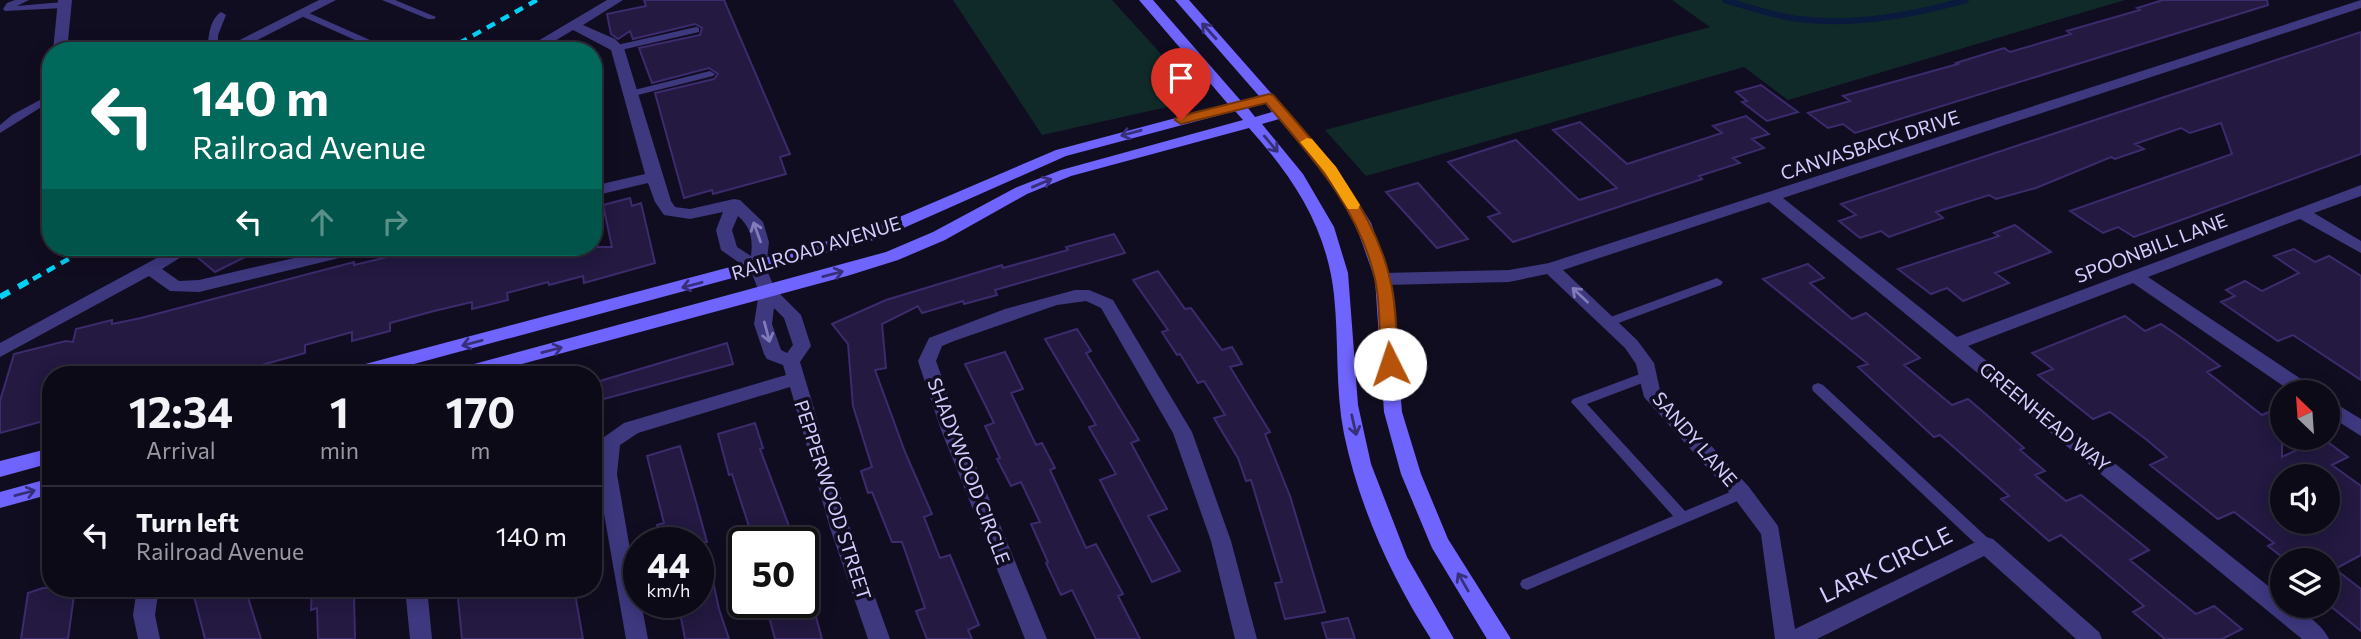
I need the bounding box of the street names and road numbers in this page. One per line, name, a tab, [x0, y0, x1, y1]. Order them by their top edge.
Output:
street label: CANVASBACK DRIVE	[1777, 105, 1962, 184]
street label: SPOONBILL LANE	[2072, 208, 2230, 287]
street label: RAILROAD AVENUE	[728, 211, 903, 284]
street label: GREENHEAD WAY	[1975, 357, 2115, 476]
street label: SHADYWOOD CIRCLE	[923, 374, 1016, 567]
street label: SANDY LANE	[1648, 387, 1743, 491]
street label: PEPPERWOOD STREET	[790, 397, 877, 603]
street label: LARK CIRCLE	[1815, 520, 1956, 608]

